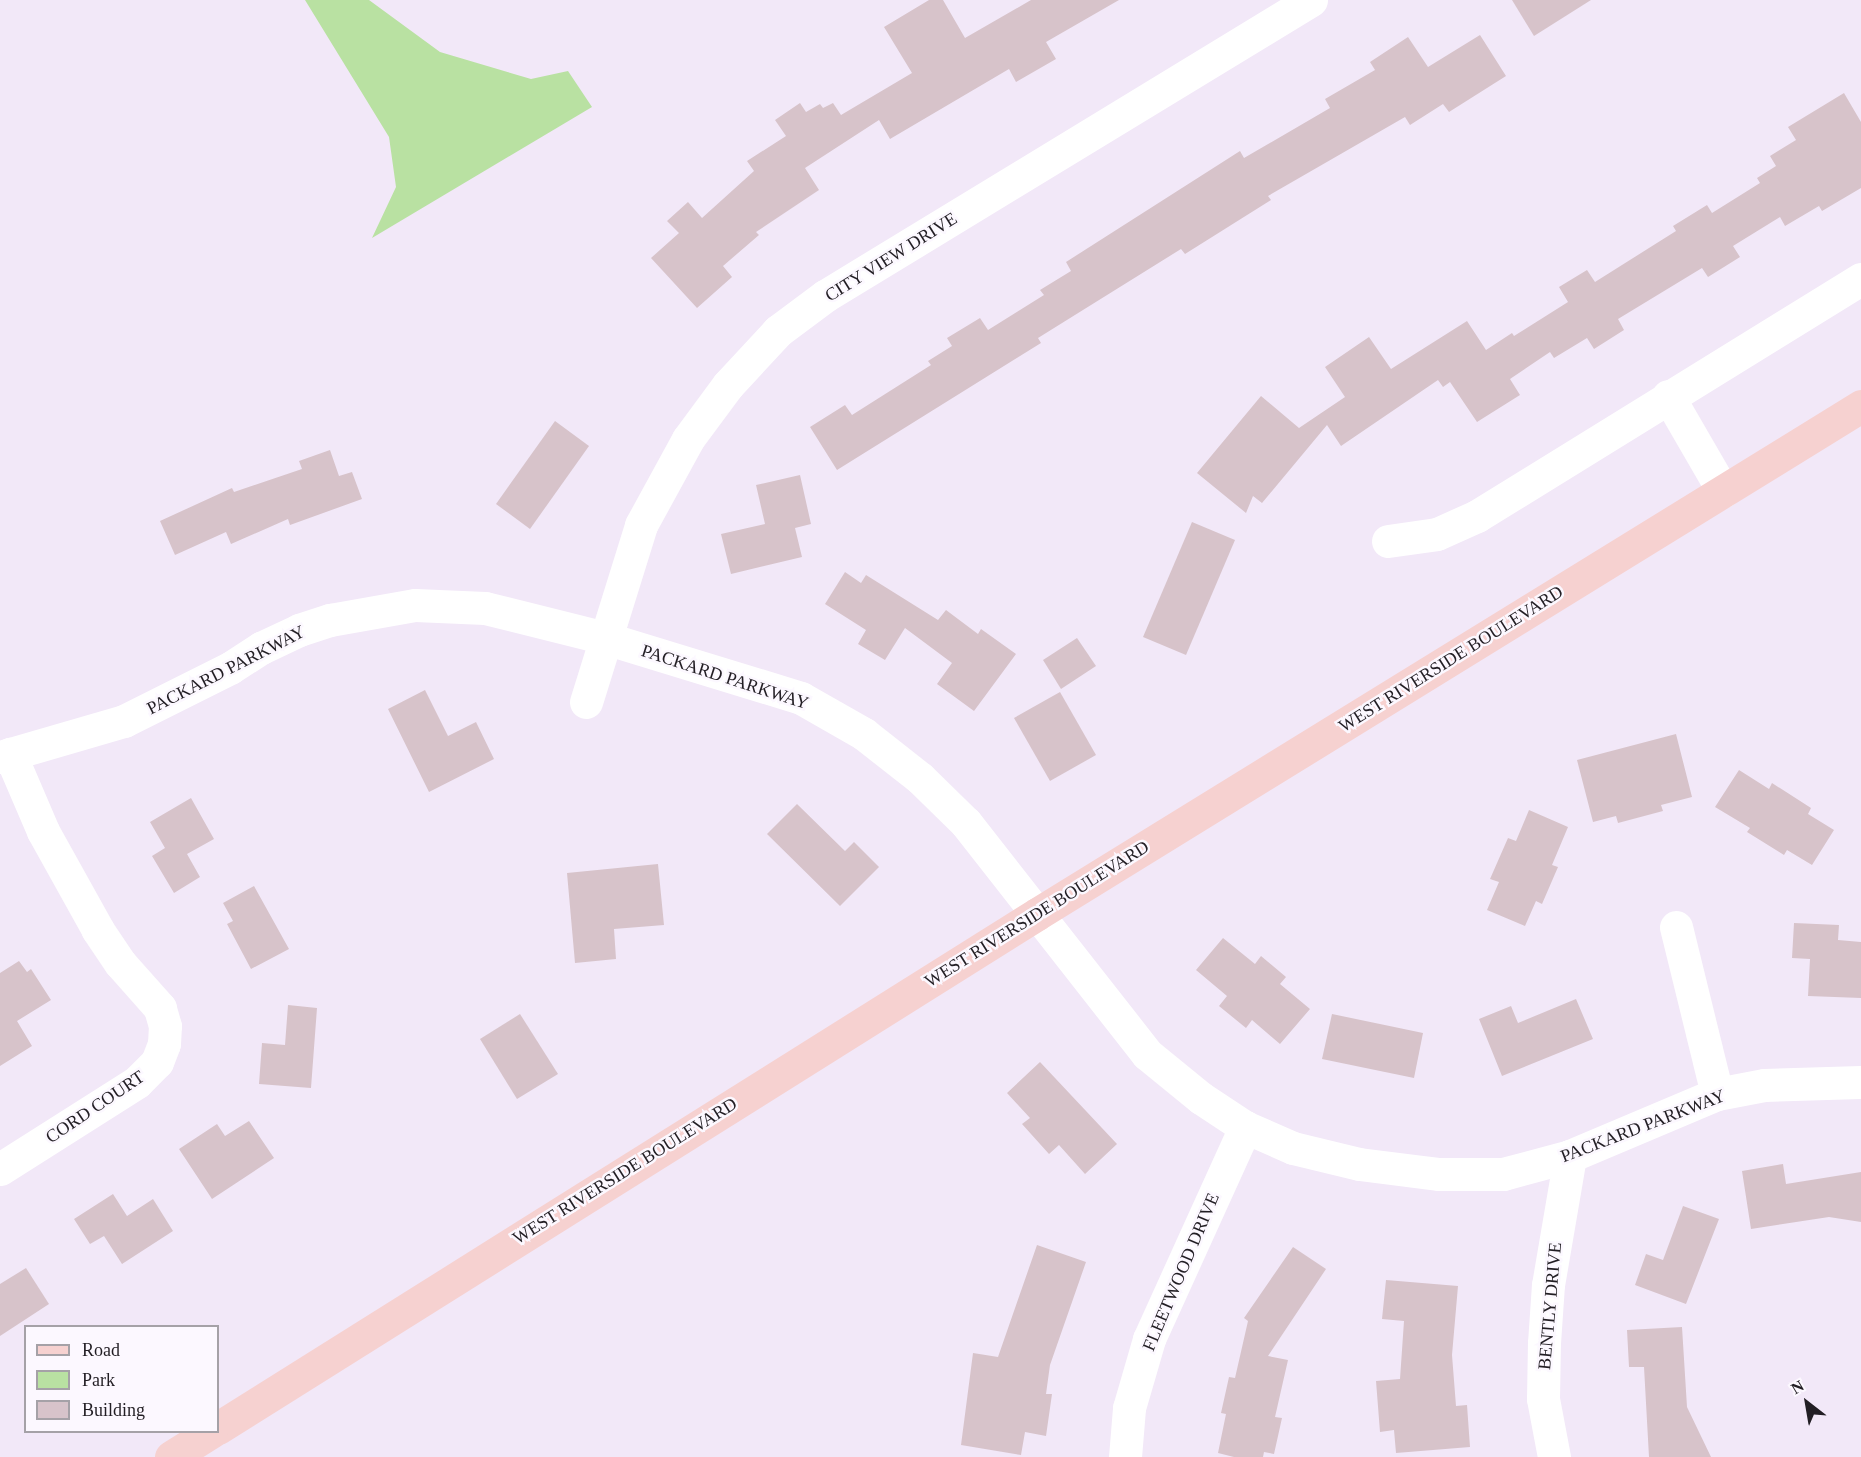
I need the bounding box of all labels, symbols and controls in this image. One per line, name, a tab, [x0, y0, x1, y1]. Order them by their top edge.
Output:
street label: CITY VIEW DRIVE	[820, 207, 962, 307]
street label: WEST RIVERSIDE BOULEVARD	[1335, 581, 1567, 737]
street label: PACKARD PARKWAY	[143, 621, 309, 719]
street label: PACKARD PARKWAY	[639, 640, 811, 714]
street label: WEST RIVERSIDE BOULEVARD	[921, 836, 1153, 992]
street label: CORD COURT	[42, 1066, 148, 1148]
street label: PACKARD PARKWAY	[1558, 1085, 1728, 1167]
street label: WEST RIVERSIDE BOULEVARD	[509, 1093, 741, 1249]
street label: FLEETWOOD DRIVE	[1138, 1190, 1224, 1354]
street label: BENTLY DRIVE	[1534, 1241, 1566, 1371]
legend	[24, 1325, 219, 1433]
text: Road	[82, 1340, 120, 1360]
text: Park	[82, 1370, 115, 1390]
north arrow	[1777, 1373, 1837, 1433]
text: N	[1788, 1377, 1807, 1397]
text: Building	[82, 1400, 145, 1420]

